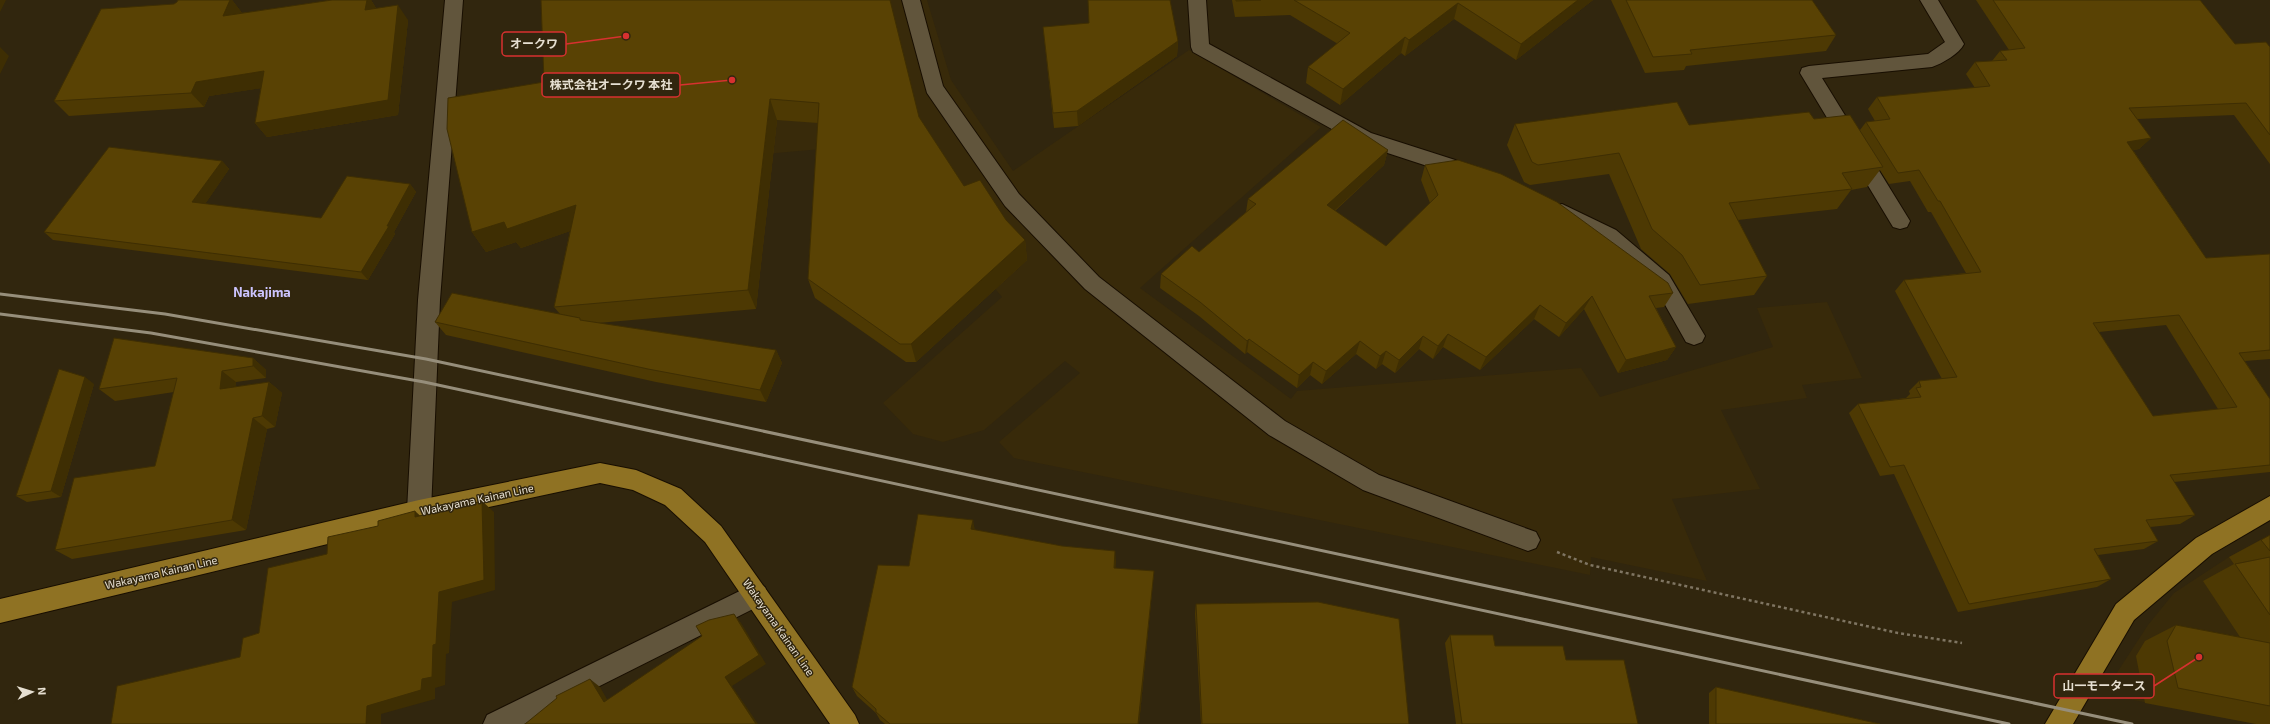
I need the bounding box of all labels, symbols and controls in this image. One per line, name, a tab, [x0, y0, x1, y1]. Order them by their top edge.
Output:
callout: オークワ	[502, 32, 566, 56]
text: オークワ	[510, 36, 558, 50]
callout: 株式会社オークワ 本社	[542, 73, 680, 97]
text: 株式会社オークワ 本社	[550, 77, 672, 91]
district label: Nakajima	[233, 284, 291, 300]
street label: Wakayama Kainan Line	[419, 481, 535, 517]
street label: Wakayama Kainan Line	[103, 553, 219, 591]
street label: Wakayama Kainan Line	[741, 576, 817, 678]
north arrow	[12, 672, 52, 712]
callout: 山一モータース	[2054, 674, 2154, 698]
text: 山一モータース	[2062, 678, 2146, 692]
text: N	[36, 687, 49, 696]

